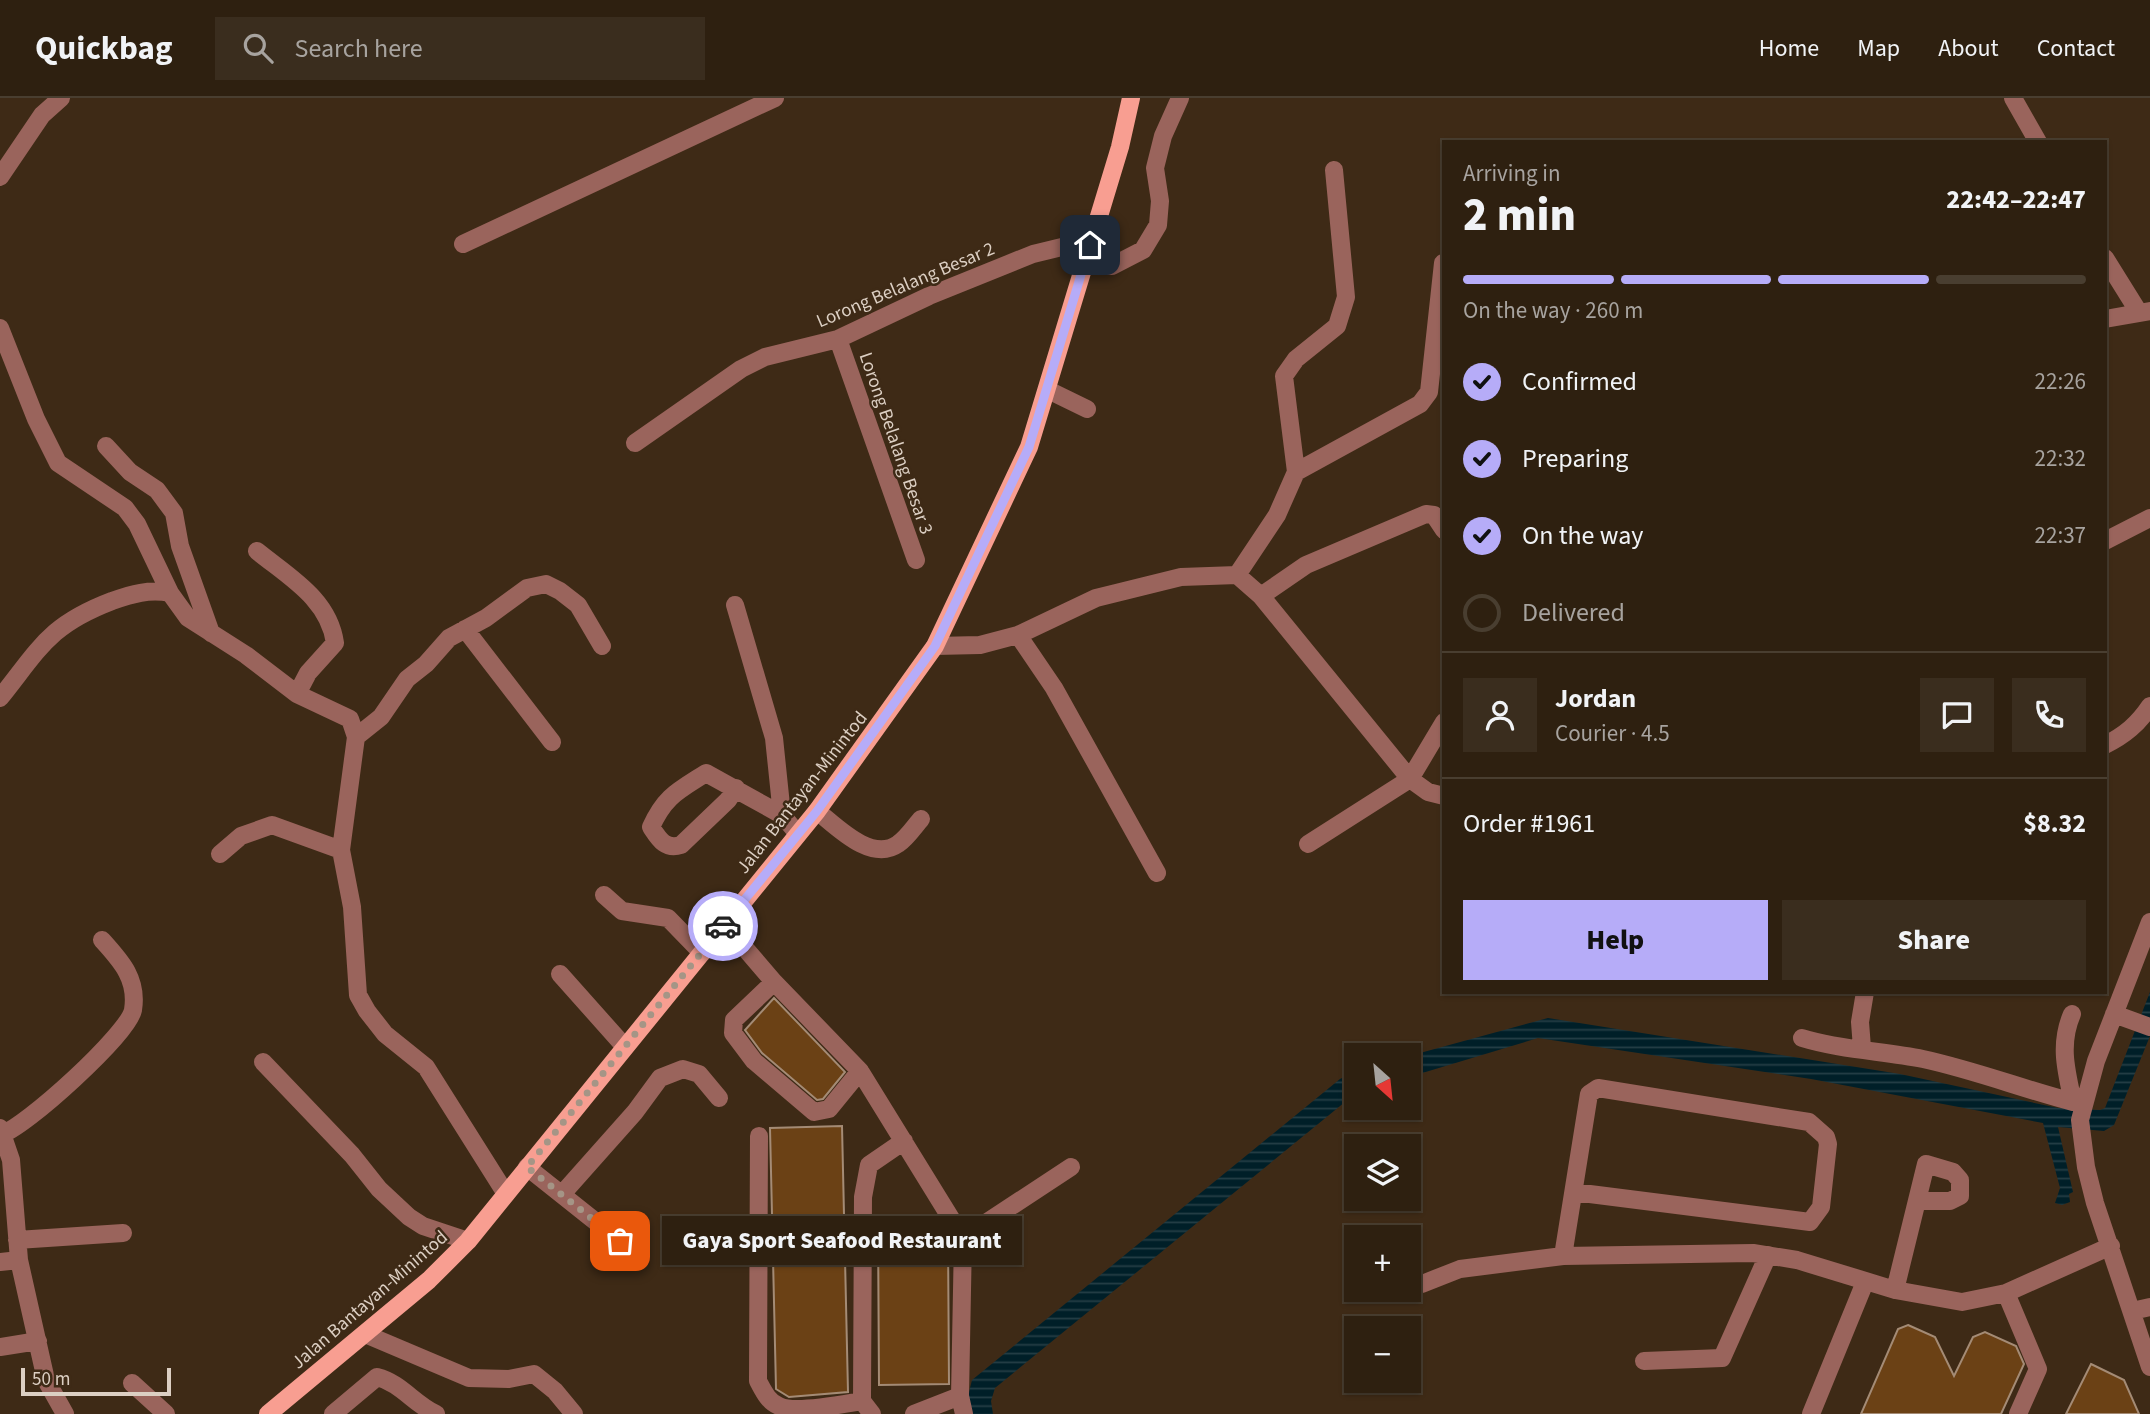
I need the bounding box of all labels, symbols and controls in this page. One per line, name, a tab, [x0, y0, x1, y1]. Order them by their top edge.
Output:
search box	[215, 17, 705, 80]
text: Quickbag	[35, 25, 173, 72]
icon: search	[239, 29, 277, 67]
text: Search here	[295, 30, 423, 67]
text: Home	[1759, 31, 1819, 66]
text: Map	[1857, 31, 1900, 66]
text: About	[1938, 31, 1999, 66]
text: Contact	[2037, 31, 2115, 66]
text: Arriving in	[1463, 157, 1561, 190]
text: 22:42–22:47	[1946, 181, 2086, 218]
text: 2 min	[1463, 183, 1576, 248]
pin	[1060, 215, 1120, 275]
icon: home	[1071, 226, 1109, 264]
street label: Lorong Belalang Besar 2	[812, 236, 999, 335]
text: On the way · 260 m	[1463, 294, 1643, 327]
street label: Lorong Belalang Besar 3	[852, 349, 939, 538]
icon: check	[1463, 363, 1501, 401]
text: Confirmed	[1522, 363, 1637, 400]
text: 22:26	[2035, 365, 2086, 398]
icon: check	[1463, 440, 1501, 478]
text: Preparing	[1522, 440, 1628, 477]
text: 22:32	[2035, 442, 2086, 475]
icon: check	[1463, 517, 1501, 555]
text: On the way	[1522, 517, 1643, 554]
text: 22:37	[2035, 519, 2086, 552]
text: Delivered	[1522, 594, 1625, 631]
button: person	[1463, 678, 1537, 752]
button: chat	[1920, 678, 1994, 752]
button: phone	[2012, 678, 2086, 752]
text: Jordan	[1555, 680, 1636, 717]
street label: Jalan Bantayan-Minintod	[730, 706, 874, 880]
text: Courier · 4.5	[1555, 717, 1670, 750]
text: Order #1961	[1463, 805, 1595, 842]
text: $8.32	[2023, 805, 2086, 842]
courier	[688, 891, 758, 961]
button: Help	[1463, 900, 1768, 980]
button: Share	[1782, 900, 2086, 980]
icon: car	[704, 907, 742, 945]
north arrow	[1344, 1043, 1421, 1120]
map controls	[1344, 1043, 1421, 1393]
button: layers	[1344, 1134, 1421, 1211]
pin	[590, 1211, 650, 1271]
callout: Gaya Sport Seafood Restaurant	[662, 1216, 1022, 1266]
icon: bag	[601, 1222, 639, 1260]
text: Gaya Sport Seafood Restaurant	[683, 1224, 1001, 1257]
street label: Jalan Bantayan-Minintod	[286, 1225, 454, 1376]
button: +	[1344, 1225, 1421, 1302]
button: −	[1344, 1316, 1421, 1393]
scale bar	[21, 1365, 172, 1397]
text: 50 m	[32, 1366, 70, 1393]

